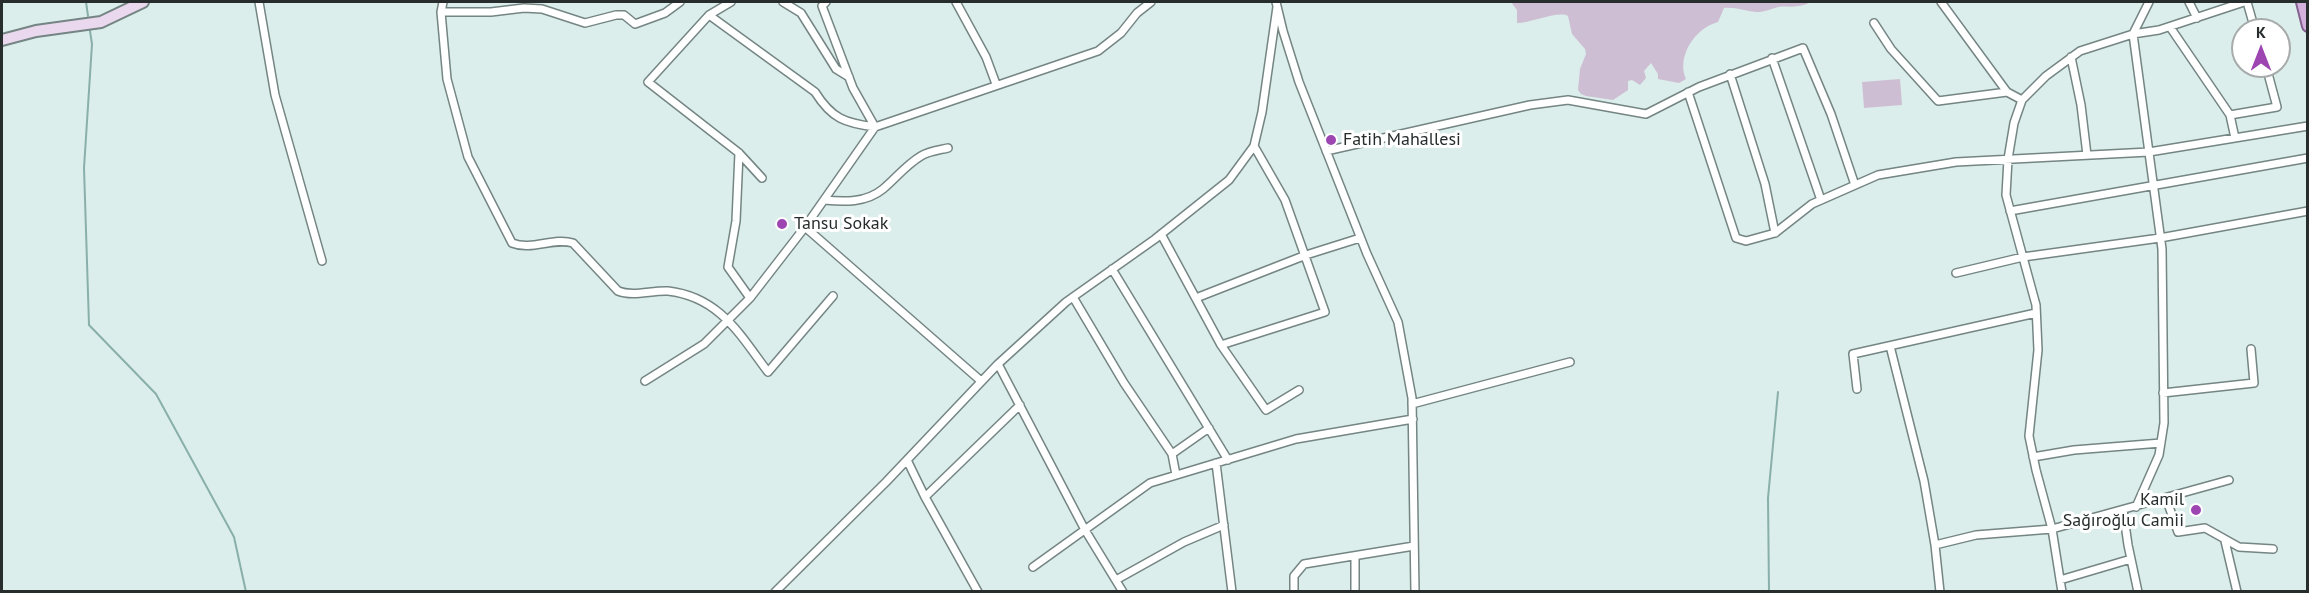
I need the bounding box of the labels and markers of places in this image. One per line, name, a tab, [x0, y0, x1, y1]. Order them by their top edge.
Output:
place label: Fatih Mahallesi	[1343, 129, 1461, 151]
marker: Fatih Mahallesi	[1324, 133, 1338, 147]
place label: Tansu Sokak	[794, 213, 888, 235]
marker: Tansu Sokak	[775, 217, 789, 231]
place label: Kamil Sağıroğlu Camii	[2063, 489, 2184, 532]
marker: Kamil Sağıroğlu Camii	[2189, 503, 2203, 517]

